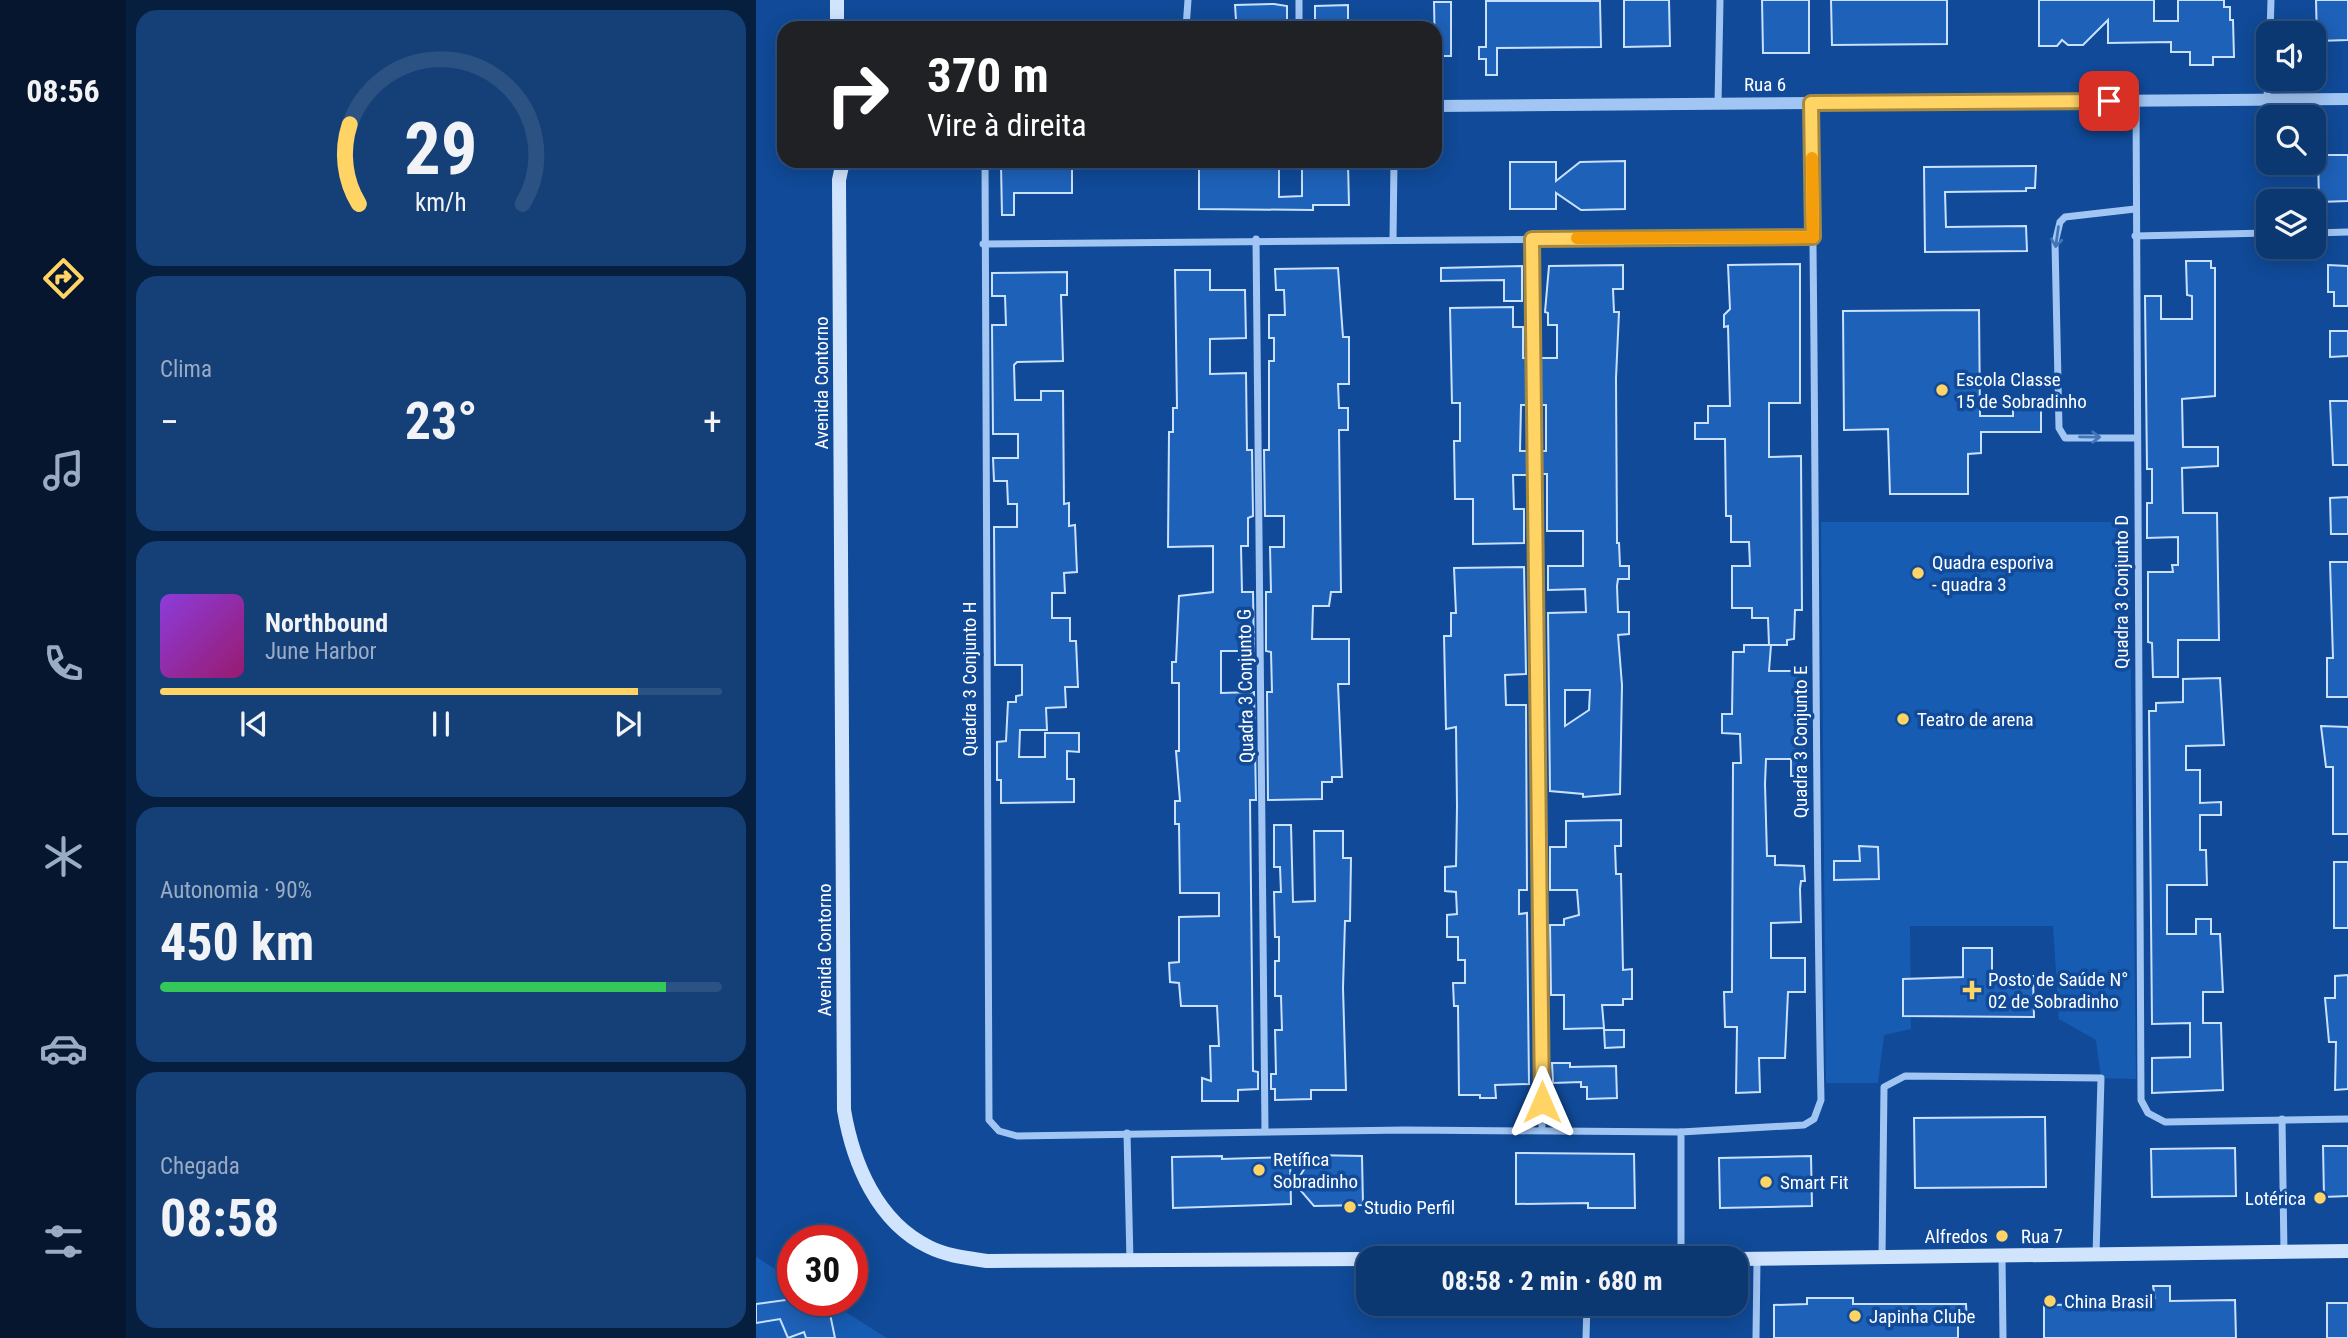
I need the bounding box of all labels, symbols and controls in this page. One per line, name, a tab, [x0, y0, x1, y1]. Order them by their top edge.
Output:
map controls	[2256, 21, 2326, 259]
button: sound	[2256, 21, 2326, 91]
text: 370 m	[927, 47, 1049, 104]
icon: right	[812, 49, 903, 140]
pin	[2079, 71, 2139, 131]
text: 08:56	[26, 72, 100, 110]
street label: Rua 6	[1744, 73, 1786, 96]
icon: arrive	[2090, 82, 2128, 120]
button: search	[2256, 105, 2326, 175]
text: 29	[404, 106, 478, 192]
text: Vire à direita	[927, 106, 1087, 144]
text: km/h	[415, 188, 467, 217]
button: layers	[2256, 189, 2326, 259]
one-way arrow	[2050, 225, 2063, 248]
icon: directions	[39, 254, 88, 303]
street label: Avenida Contorno	[810, 317, 833, 449]
text: Clima	[160, 356, 212, 383]
place label: Escola Classe 15 de Sobradinho	[1956, 368, 2087, 413]
marker: Escola Classe 15 de Sobradinho	[1934, 382, 1950, 398]
text: 23°	[405, 391, 477, 452]
text: −	[160, 400, 179, 444]
text: +	[703, 400, 722, 444]
one-way arrow	[2078, 431, 2101, 444]
icon: music	[39, 446, 88, 495]
street label: Quadra 3 Conjunto D	[2110, 515, 2133, 669]
place label: Quadra esporiva - quadra 3	[1932, 551, 2054, 596]
marker: Quadra esporiva - quadra 3	[1910, 565, 1926, 581]
street label: Quadra 3 Conjunto H	[958, 601, 981, 757]
text: Northbound	[265, 608, 388, 638]
street label: Quadra 3 Conjunto G	[1233, 609, 1258, 763]
text: June Harbor	[265, 638, 377, 665]
icon: phone	[39, 639, 88, 688]
street label: Quadra 3 Conjunto E	[1789, 666, 1812, 818]
icon: previous	[235, 705, 273, 743]
icon: pause	[422, 705, 460, 743]
icon: next	[609, 705, 647, 743]
place label: Teatro de arena	[1917, 708, 2034, 731]
marker: Teatro de arena	[1895, 711, 1911, 727]
icon: climate	[39, 832, 88, 881]
text: Autonomia · 90%	[160, 877, 312, 904]
street label: Avenida Contorno	[813, 884, 836, 1016]
text: 450 km	[160, 912, 314, 973]
place label: Posto de Saúde N° 02 de Sobradinho	[1988, 968, 2128, 1013]
marker: Posto de Saúde N° 02 de Sobradinho	[1962, 980, 1982, 1000]
icon: car	[39, 1024, 88, 1073]
position arrow	[1505, 1065, 1579, 1139]
place label: Retífica Sobradinho	[1273, 1148, 1358, 1193]
text: Chegada	[160, 1153, 240, 1180]
marker: Retífica Sobradinho	[1251, 1162, 1267, 1178]
place label: Smart Fit	[1780, 1171, 1849, 1194]
marker: Smart Fit	[1758, 1174, 1774, 1190]
place label: Lotérica	[2245, 1187, 2306, 1210]
text: 08:58	[160, 1188, 279, 1249]
marker: Lotérica	[2312, 1190, 2328, 1206]
place label: Studio Perfil	[1364, 1196, 1455, 1219]
marker: Studio Perfil	[1342, 1199, 1358, 1215]
icon: filters	[39, 1217, 88, 1266]
speed limit sign: 30	[777, 1225, 868, 1316]
place label: Alfredos	[1925, 1225, 1988, 1248]
street label: Rua 7	[2021, 1225, 2063, 1248]
marker: Alfredos	[1994, 1228, 2010, 1244]
text: 08:58 · 2 min · 680 m	[1442, 1266, 1662, 1296]
place label: China Brasil	[2064, 1290, 2153, 1313]
marker: China Brasil	[2042, 1293, 2058, 1309]
place label: Japinha Clube	[1869, 1305, 1976, 1328]
marker: Japinha Clube	[1847, 1308, 1863, 1324]

